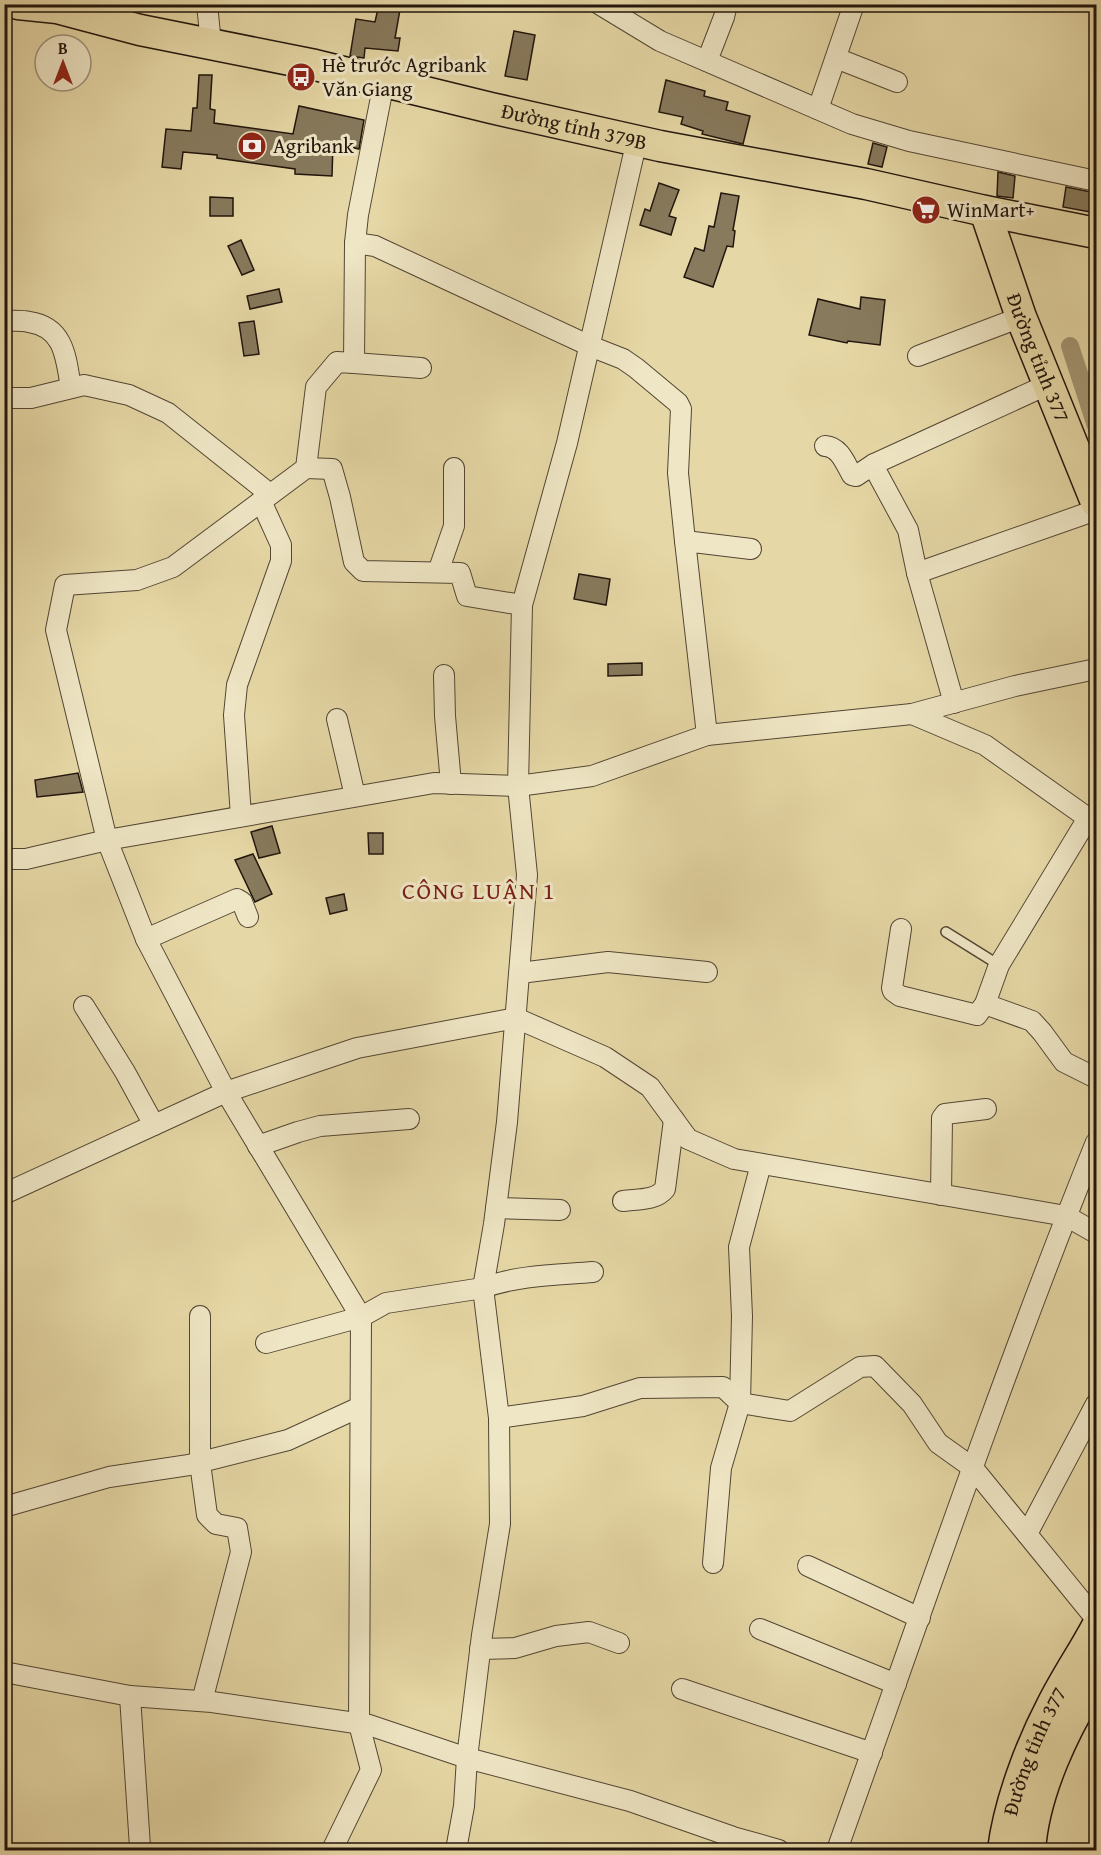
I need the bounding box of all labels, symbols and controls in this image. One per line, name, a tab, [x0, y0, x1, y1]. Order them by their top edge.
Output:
north arrow	[33, 33, 93, 93]
text: B	[58, 36, 68, 60]
place label: Hè trước Agribank Văn Giang	[322, 49, 487, 104]
bus stop icon: Hè trước Agribank Văn Giang	[285, 61, 317, 93]
street label: Đường tỉnh 379B	[499, 95, 650, 158]
bank icon: Agribank	[236, 130, 268, 162]
place label: Agribank	[273, 130, 354, 161]
supermarket icon: WinMart+	[910, 194, 942, 226]
place label: WinMart+	[947, 194, 1035, 225]
street label: Đường tỉnh 377	[999, 289, 1078, 427]
district label: CÔNG LUẬN 1	[402, 873, 556, 908]
street label: Đường tỉnh 377	[994, 1681, 1074, 1819]

